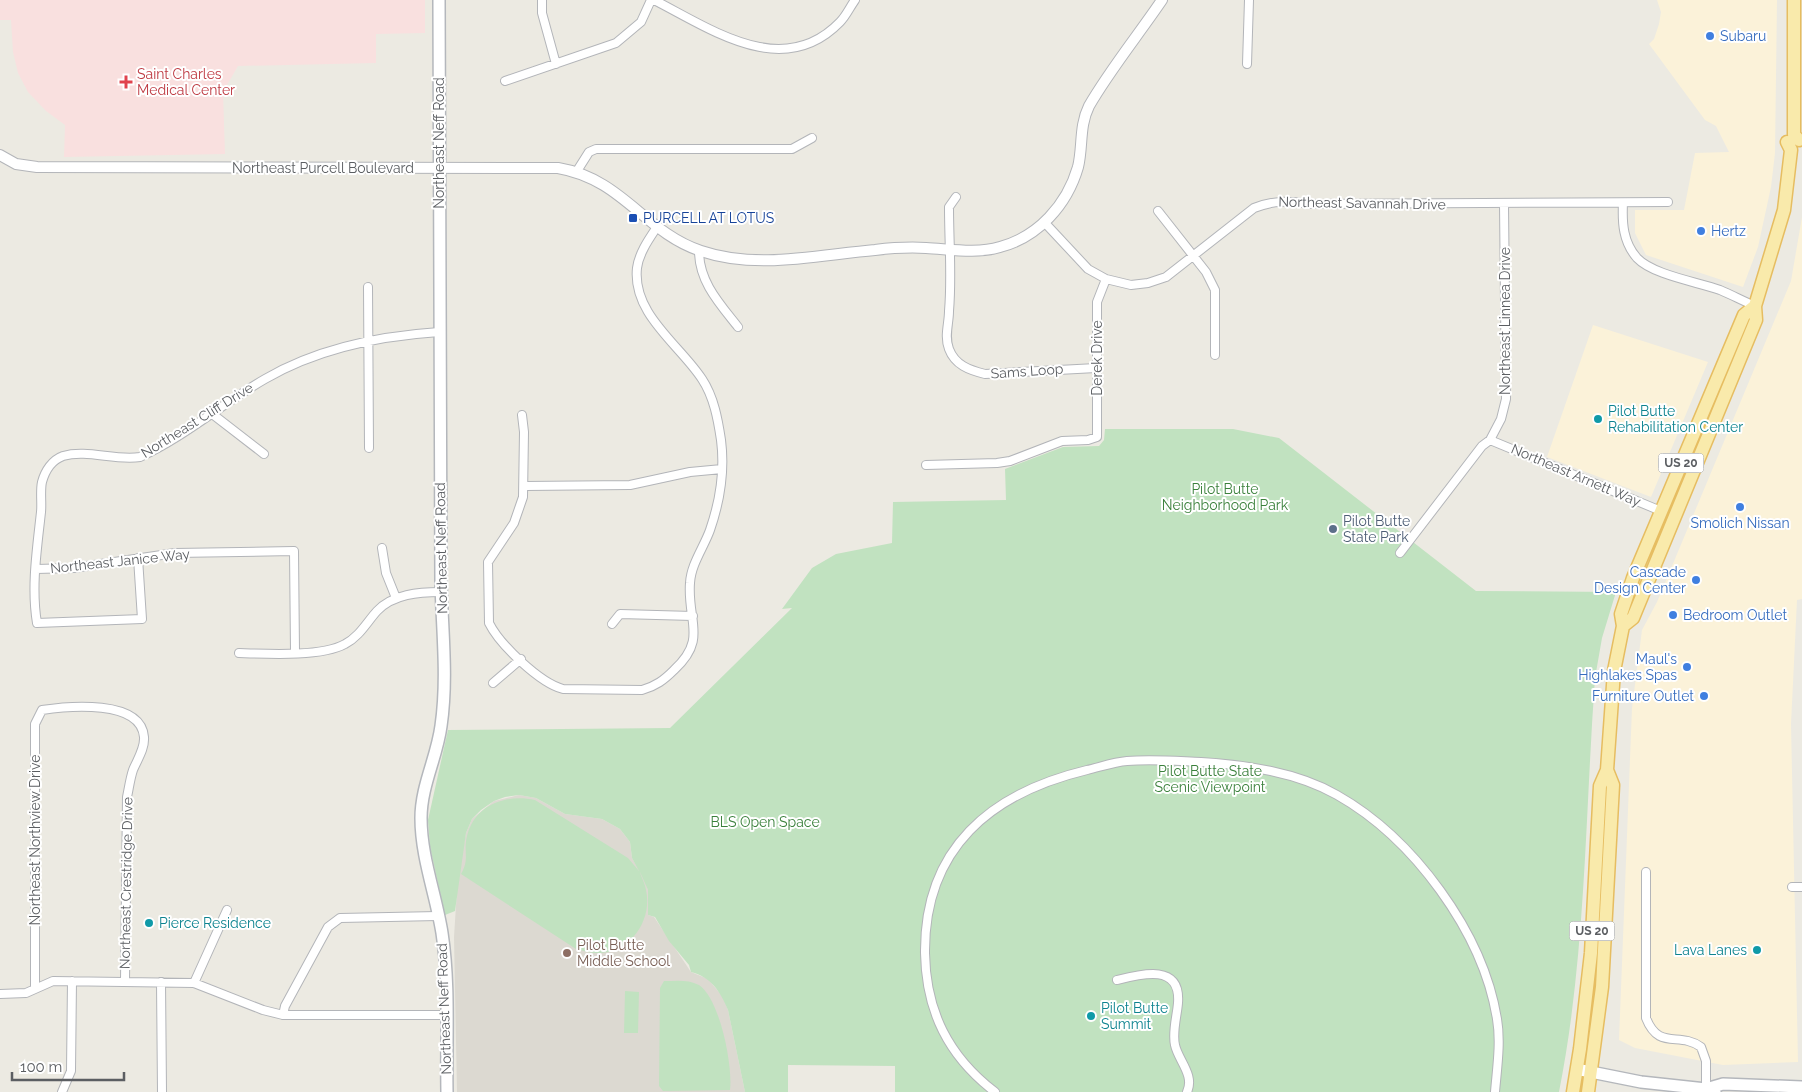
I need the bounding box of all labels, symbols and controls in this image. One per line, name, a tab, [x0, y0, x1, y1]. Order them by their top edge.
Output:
place label: Subaru	[1720, 28, 1766, 44]
marker: Subaru	[1704, 30, 1716, 42]
place label: Saint Charles Medical Center	[137, 66, 235, 98]
marker: Saint Charles Medical Center	[119, 75, 133, 89]
street label: Northeast Neff Road	[431, 77, 447, 209]
street label: Northeast Purcell Boulevard	[232, 160, 414, 176]
street label: Northeast Savannah Drive	[1278, 194, 1446, 212]
place label: PURCELL AT LOTUS	[643, 210, 775, 226]
marker: PURCELL AT LOTUS	[627, 212, 639, 224]
place label: Hertz	[1711, 223, 1746, 239]
marker: Hertz	[1695, 225, 1707, 237]
street label: Northeast Linnea Drive	[1497, 247, 1513, 395]
street label: Derek Drive	[1089, 320, 1105, 396]
street label: Sams Loop	[990, 360, 1064, 382]
street label: Northeast Cliff Drive	[138, 379, 256, 461]
place label: Pilot Butte Rehabilitation Center	[1608, 403, 1743, 435]
marker: Pilot Butte Rehabilitation Center	[1592, 413, 1604, 425]
street label: Northeast Arnett Way	[1509, 440, 1644, 510]
road number: US 20	[1658, 453, 1704, 472]
park label: Pilot Butte Neighborhood Park	[1162, 481, 1289, 513]
street label: Northeast Neff Road	[432, 482, 450, 614]
marker: Smolich Nissan	[1734, 501, 1746, 513]
place label: Pilot Butte State Park	[1343, 513, 1410, 545]
place label: Smolich Nissan	[1690, 515, 1790, 531]
marker: Pilot Butte State Park	[1327, 523, 1339, 535]
street label: Northeast Janice Way	[49, 546, 191, 576]
place label: Cascade Design Center	[1594, 564, 1686, 596]
marker: Cascade Design Center	[1690, 574, 1702, 586]
place label: Bedroom Outlet	[1683, 607, 1788, 623]
marker: Bedroom Outlet	[1667, 609, 1679, 621]
place label: Maul's Highlakes Spas	[1578, 651, 1677, 683]
marker: Maul's Highlakes Spas	[1681, 661, 1693, 673]
place label: Furniture Outlet	[1592, 688, 1694, 704]
marker: Furniture Outlet	[1698, 690, 1710, 702]
street label: Northeast Northview Drive	[27, 755, 43, 925]
park label: Pilot Butte State Scenic Viewpoint	[1154, 763, 1266, 795]
street label: Northeast Crestridge Drive	[116, 797, 136, 969]
park label: BLS Open Space	[710, 814, 820, 830]
place label: Pierce Residence	[159, 915, 271, 931]
marker: Pierce Residence	[143, 917, 155, 929]
road number: US 20	[1570, 921, 1614, 940]
place label: Pilot Butte Middle School	[577, 937, 670, 969]
place label: Lava Lanes	[1674, 942, 1747, 958]
street label: Northeast Neff Road	[434, 943, 454, 1075]
marker: Lava Lanes	[1751, 944, 1763, 956]
marker: Pilot Butte Middle School	[561, 947, 573, 959]
place label: Pilot Butte Summit	[1101, 1000, 1168, 1032]
marker: Pilot Butte Summit	[1085, 1010, 1097, 1022]
scale bar	[12, 1050, 125, 1082]
text: 100 m	[20, 1058, 62, 1076]

